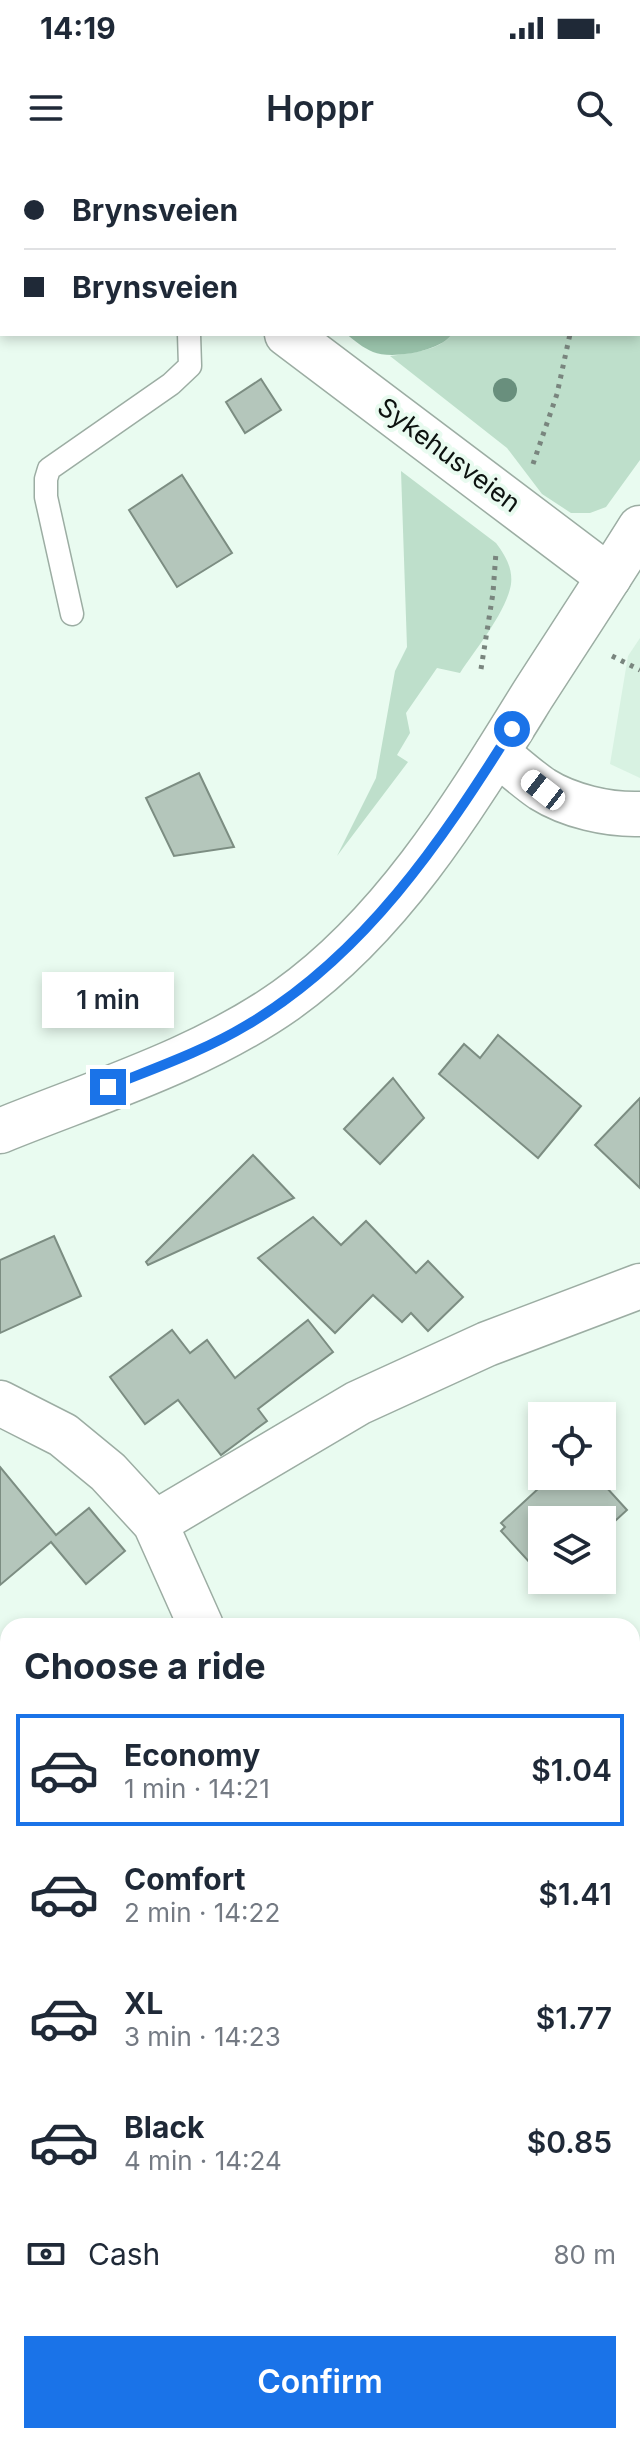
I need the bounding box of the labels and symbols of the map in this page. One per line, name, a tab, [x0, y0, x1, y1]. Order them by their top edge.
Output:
street label: Sykehusveien	[372, 391, 527, 518]
route start	[494, 711, 530, 747]
car	[517, 766, 569, 814]
callout: 1 min	[42, 971, 174, 1027]
route end	[90, 1069, 126, 1105]

